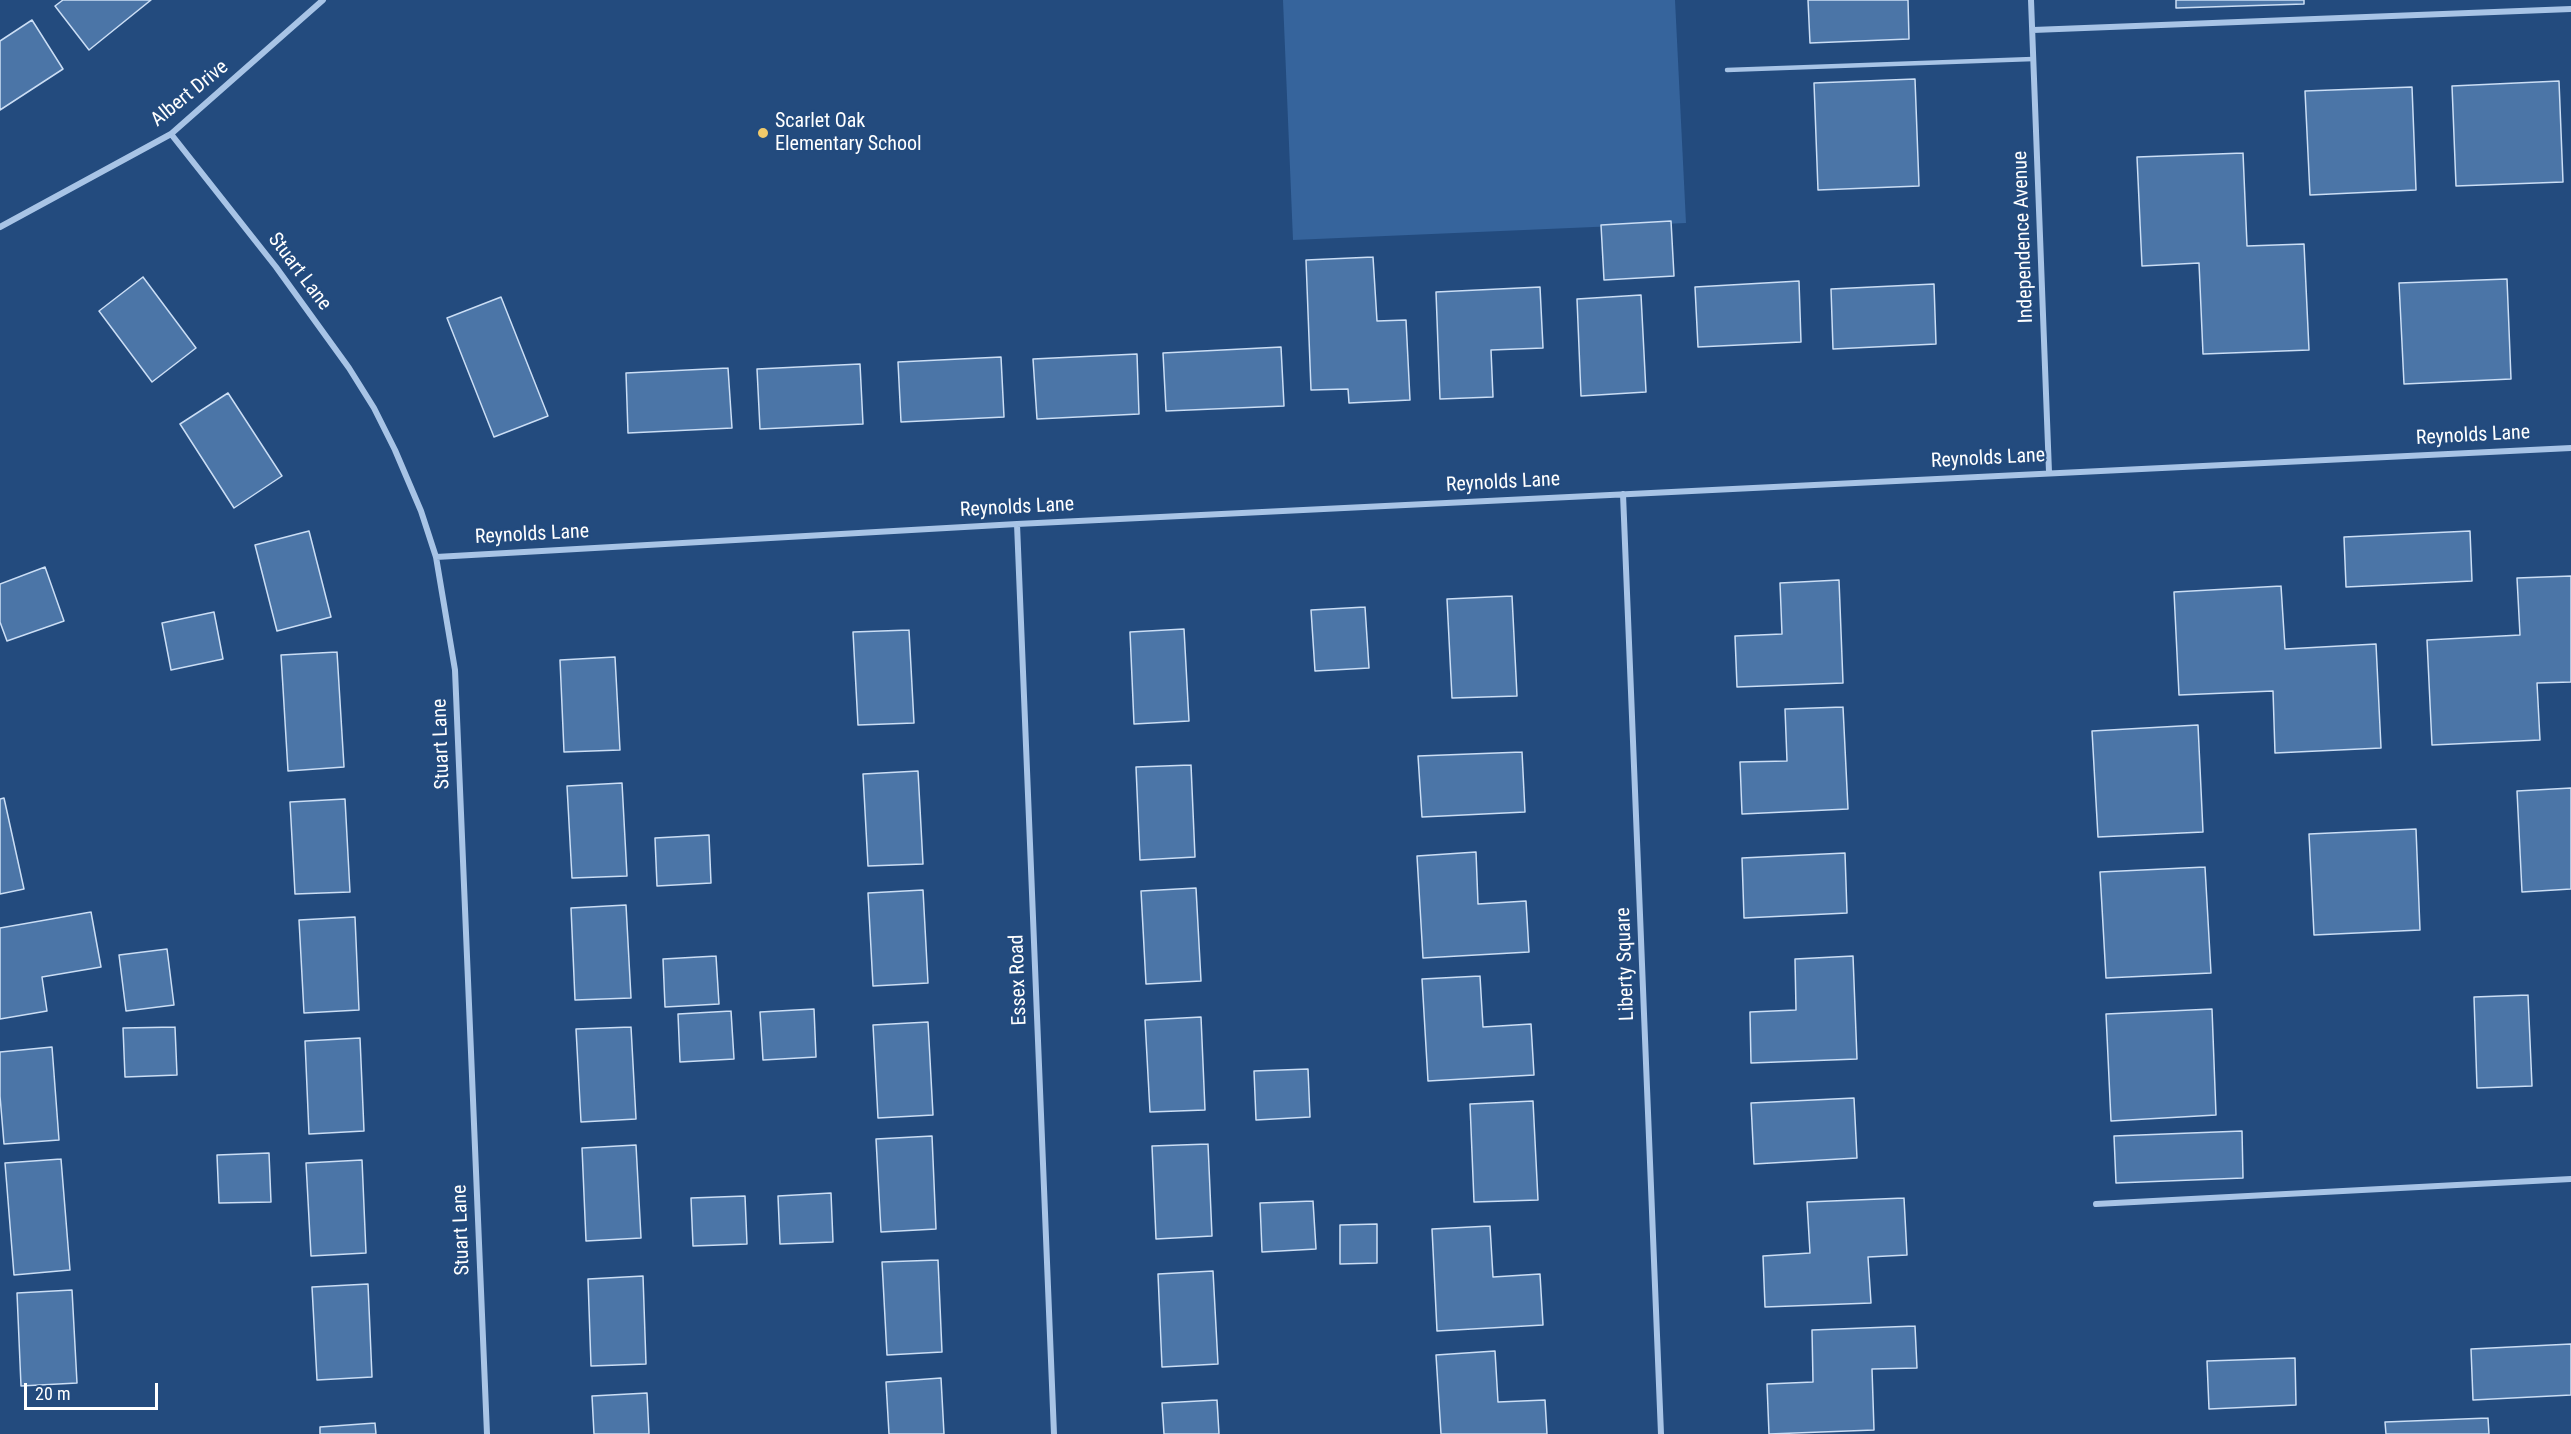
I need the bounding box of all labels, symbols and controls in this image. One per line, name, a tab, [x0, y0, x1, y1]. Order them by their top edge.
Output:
street label: Albert Drive	[147, 56, 233, 132]
place label: Scarlet Oak Elementary School	[775, 110, 922, 157]
marker: Scarlet Oak Elementary School	[756, 126, 770, 140]
street label: Independence Avenue	[2009, 150, 2039, 324]
street label: Stuart Lane	[262, 229, 336, 315]
street label: Reynolds Lane	[2415, 421, 2531, 451]
street label: Reynolds Lane	[1930, 444, 2046, 474]
street label: Reynolds Lane	[1445, 468, 1561, 498]
street label: Reynolds Lane	[959, 493, 1075, 523]
street label: Reynolds Lane	[474, 520, 590, 550]
street label: Stuart Lane	[428, 698, 456, 790]
street label: Liberty Square	[1612, 907, 1640, 1021]
street label: Essex Road	[1005, 934, 1033, 1026]
street label: Stuart Lane	[448, 1184, 476, 1276]
scale bar	[27, 1371, 160, 1409]
text: 20 m	[35, 1383, 70, 1404]

